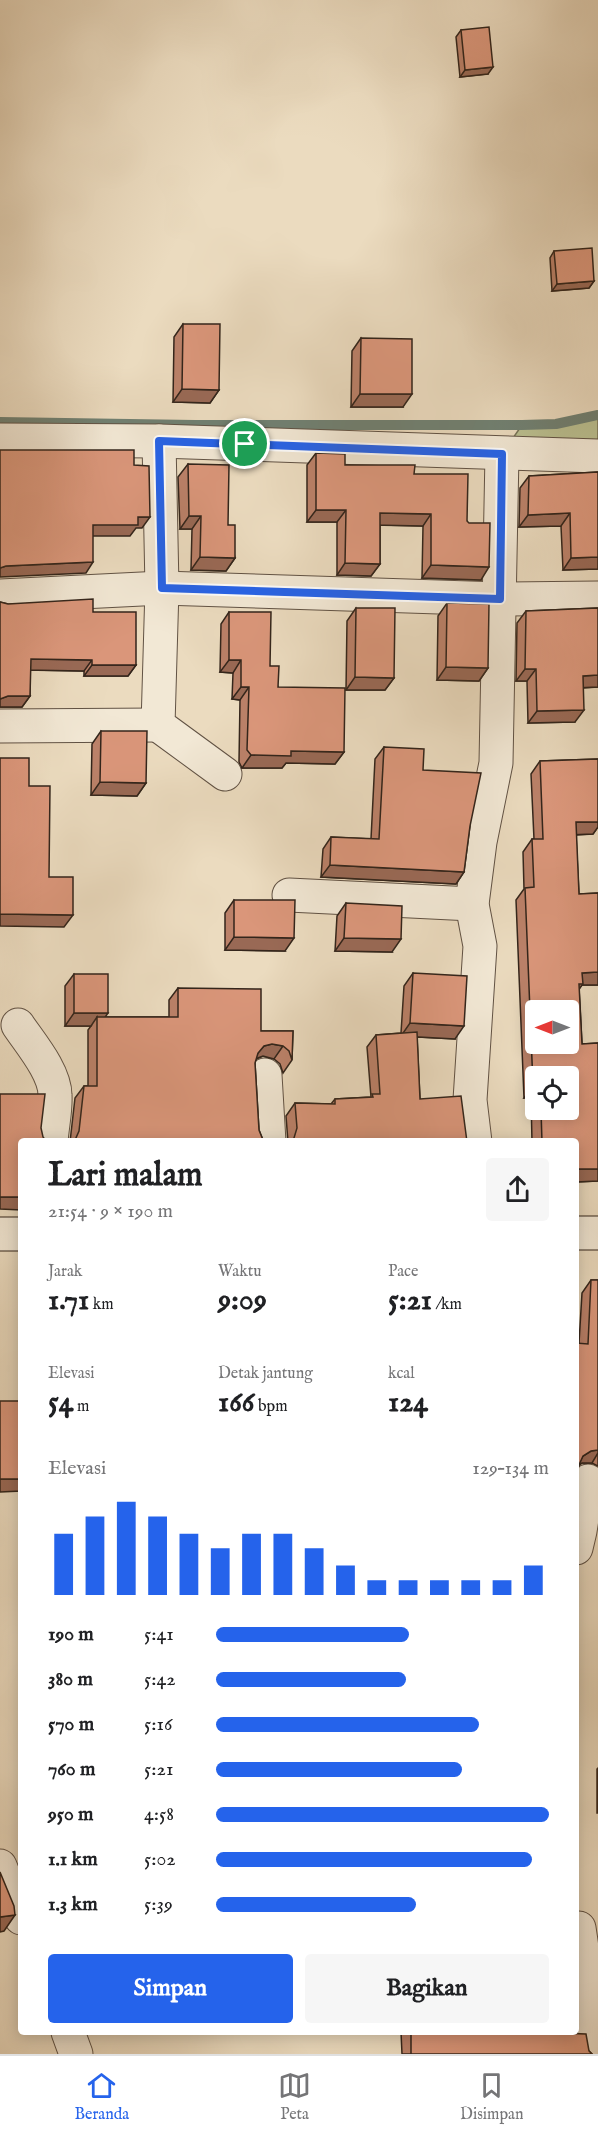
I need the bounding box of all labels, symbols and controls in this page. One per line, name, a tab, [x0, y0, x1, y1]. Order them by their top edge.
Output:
pin	[219, 418, 270, 469]
icon: arrive	[228, 427, 261, 460]
north arrow	[525, 1000, 579, 1054]
map controls	[525, 1000, 579, 1120]
button: locate	[525, 1066, 579, 1120]
text: Lari malam	[48, 1155, 202, 1197]
button: share	[486, 1158, 549, 1221]
text: 21:54 · 9 × 190 m	[48, 1199, 173, 1224]
text: Jarak	[48, 1262, 82, 1282]
text: Waktu	[218, 1262, 262, 1282]
text: Pace	[388, 1262, 418, 1282]
text: 1.71	[48, 1282, 89, 1320]
text: 9:09	[218, 1282, 267, 1320]
text: 5:21	[388, 1282, 432, 1320]
text: km	[89, 1295, 114, 1315]
text: /km	[432, 1295, 462, 1315]
text: Elevasi	[48, 1364, 95, 1384]
text: Detak jantung	[218, 1364, 313, 1384]
text: kcal	[388, 1364, 415, 1384]
text: 54	[48, 1384, 73, 1422]
text: 166	[218, 1384, 255, 1422]
text: 124	[388, 1384, 428, 1422]
text: m	[73, 1397, 89, 1417]
text: bpm	[255, 1397, 288, 1417]
text: Elevasi	[48, 1456, 106, 1481]
text: 129–134 m	[472, 1456, 549, 1481]
text: 190 m	[48, 1622, 94, 1647]
text: 5:41	[144, 1622, 174, 1647]
text: 380 m	[48, 1667, 93, 1692]
text: 5:42	[144, 1667, 176, 1692]
text: 570 m	[48, 1712, 94, 1737]
text: 5:16	[144, 1712, 172, 1737]
text: 760 m	[48, 1757, 95, 1782]
text: 5:21	[144, 1757, 173, 1782]
text: 950 m	[48, 1802, 94, 1827]
text: 4:58	[144, 1802, 174, 1827]
text: 1.1 km	[48, 1847, 98, 1872]
text: 5:02	[144, 1847, 176, 1872]
text: 1.3 km	[48, 1892, 98, 1917]
text: 5:39	[144, 1892, 173, 1917]
button: Simpan	[48, 1954, 293, 2023]
button: Bagikan	[305, 1954, 549, 2023]
tab: Beranda	[74, 2069, 129, 2125]
tab: Peta	[278, 2069, 311, 2125]
tab: Disimpan	[460, 2069, 524, 2125]

